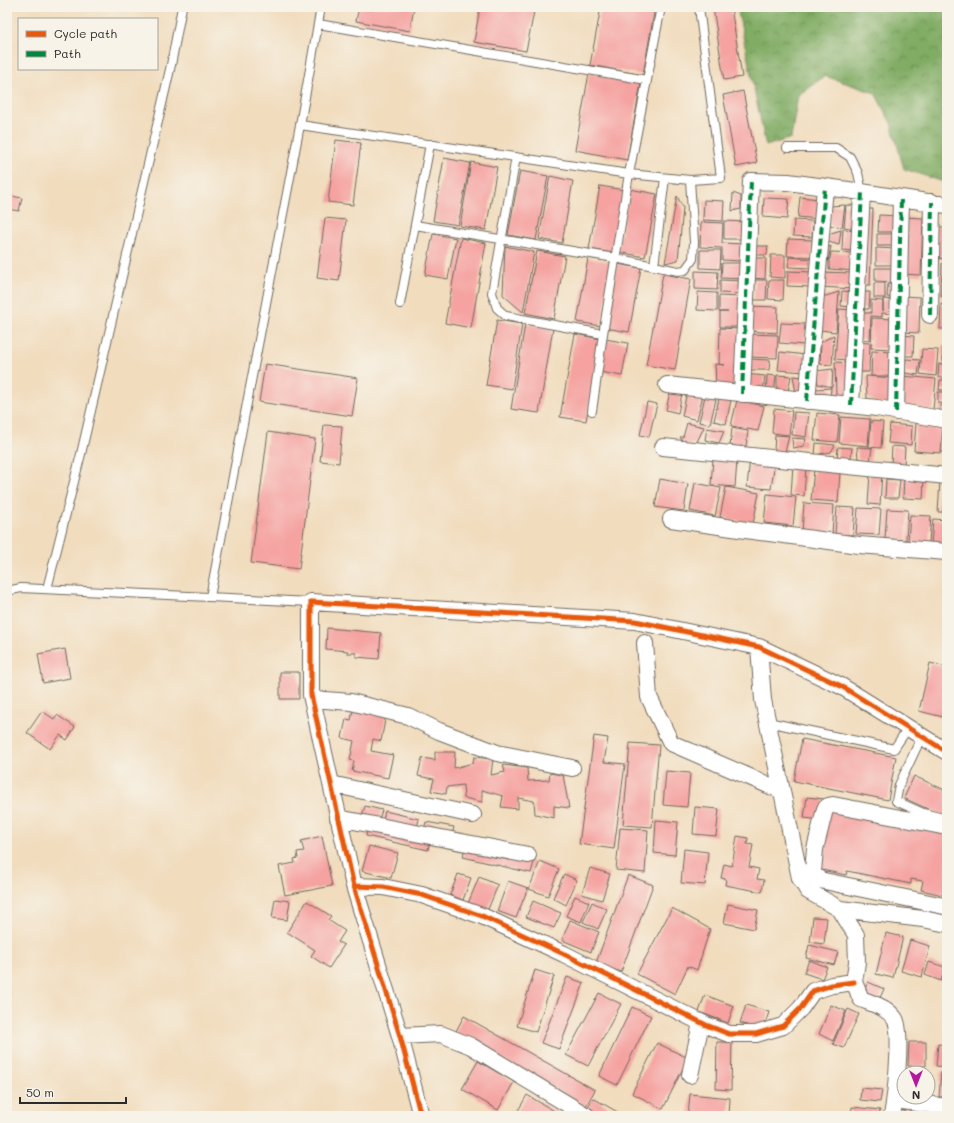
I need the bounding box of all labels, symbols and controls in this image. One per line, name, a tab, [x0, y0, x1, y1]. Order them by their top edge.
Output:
legend	[18, 18, 158, 70]
text: Cycle path	[54, 25, 117, 41]
text: Path	[54, 45, 81, 61]
north arrow	[896, 1065, 936, 1105]
scale bar	[20, 1079, 126, 1105]
text: 50 m	[26, 1084, 54, 1100]
text: N	[912, 1088, 920, 1103]

